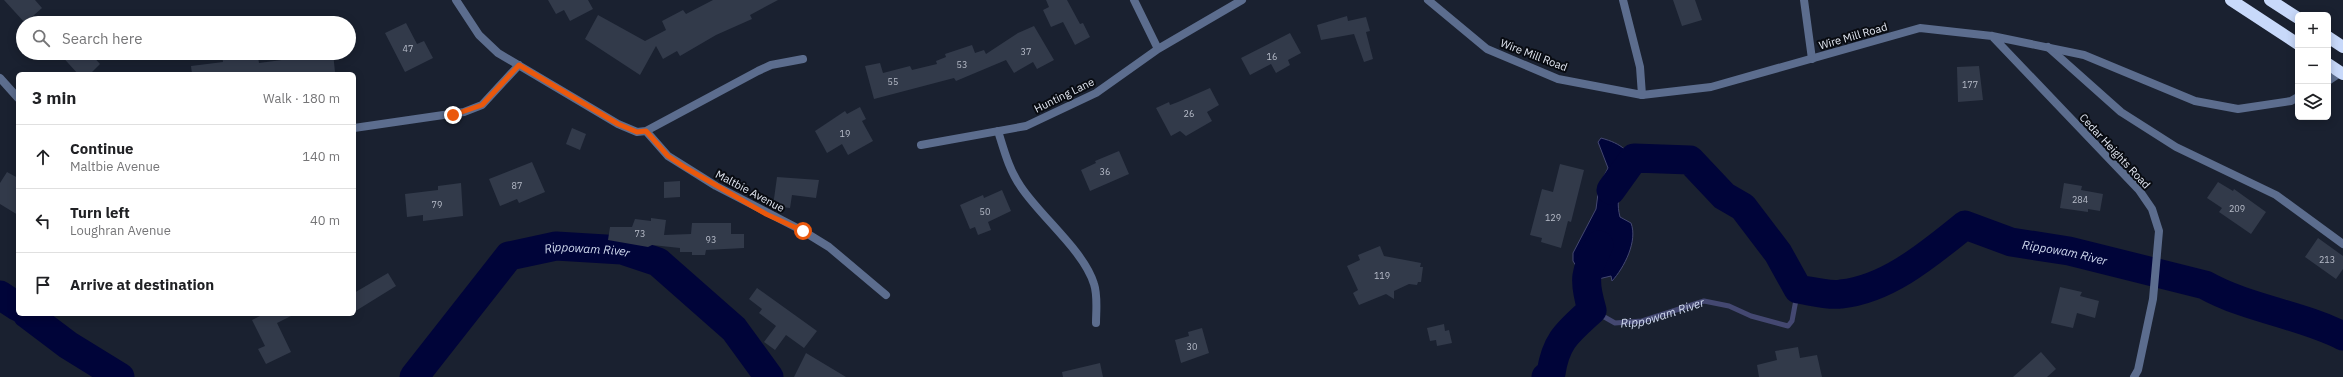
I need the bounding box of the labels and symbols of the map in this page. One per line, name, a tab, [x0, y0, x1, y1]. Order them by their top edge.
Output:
street label: Wire Mill Road	[1817, 20, 1889, 52]
street label: Wire Mill Road	[1499, 36, 1569, 74]
house number: 47	[403, 43, 413, 54]
house number: 37	[1021, 46, 1031, 57]
house number: 16	[1267, 51, 1277, 62]
house number: 53	[957, 59, 967, 70]
street label: Hunting Lane	[1032, 74, 1096, 116]
house number: 55	[888, 76, 898, 87]
house number: 177	[1962, 79, 1978, 90]
route end	[444, 106, 462, 124]
house number: 26	[1184, 108, 1194, 119]
street label: Cedar Heights Road	[2077, 111, 2153, 191]
house number: 19	[840, 128, 850, 139]
house number: 36	[1100, 166, 1110, 177]
street label: Maltbie Avenue	[713, 167, 787, 215]
house number: 87	[512, 180, 522, 191]
house number: 284	[2072, 194, 2088, 205]
house number: 79	[432, 199, 442, 210]
house number: 209	[2229, 203, 2245, 214]
house number: 50	[980, 206, 990, 217]
house number: 129	[1545, 212, 1561, 223]
route start	[794, 222, 812, 240]
house number: 73	[635, 228, 645, 239]
house number: 93	[706, 234, 716, 245]
water label: Rippowam River	[2021, 236, 2109, 268]
water label: Rippowam River	[543, 238, 633, 260]
house number: 213	[2319, 254, 2335, 265]
house number: 119	[1374, 270, 1390, 281]
water label: Rippowam River	[1620, 294, 1706, 330]
house number: 30	[1187, 341, 1197, 352]

